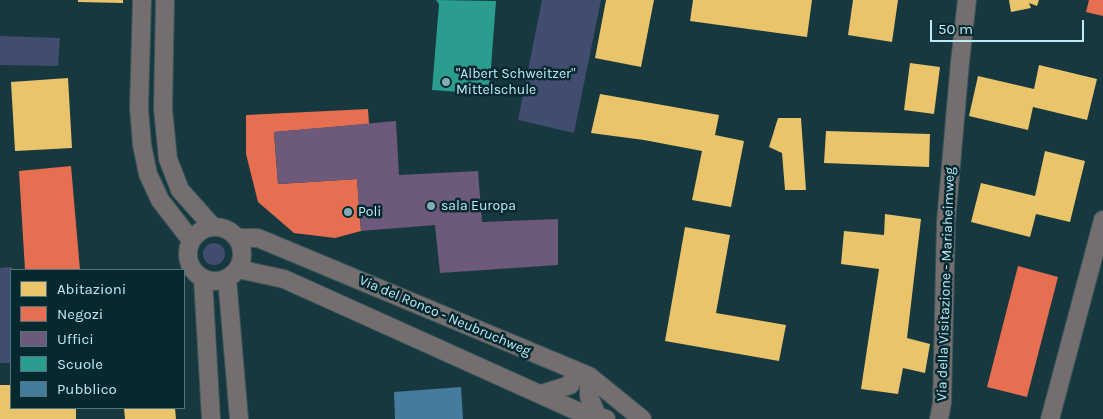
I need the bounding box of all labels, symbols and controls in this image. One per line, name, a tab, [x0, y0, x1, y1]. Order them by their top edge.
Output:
scale bar	[933, 10, 1087, 42]
text: 50 m	[938, 20, 973, 38]
place label: "Albert Schweitzer" Mittelschule	[456, 66, 575, 98]
marker: "Albert Schweitzer" Mittelschule	[440, 76, 452, 88]
street label: Via della Visitazione - Mariaheimweg	[934, 167, 958, 401]
place label: sala Europa	[441, 198, 516, 214]
marker: sala Europa	[425, 200, 437, 212]
place label: Poli	[358, 204, 381, 220]
marker: Poli	[342, 206, 354, 218]
legend	[10, 269, 185, 409]
street label: Via del Ronco - Neubruchweg	[357, 272, 533, 360]
text: Abitazioni	[57, 280, 126, 298]
text: Negozi	[57, 305, 103, 323]
text: Uffici	[57, 330, 94, 348]
text: Scuole	[57, 355, 103, 373]
text: Pubblico	[57, 380, 117, 398]

